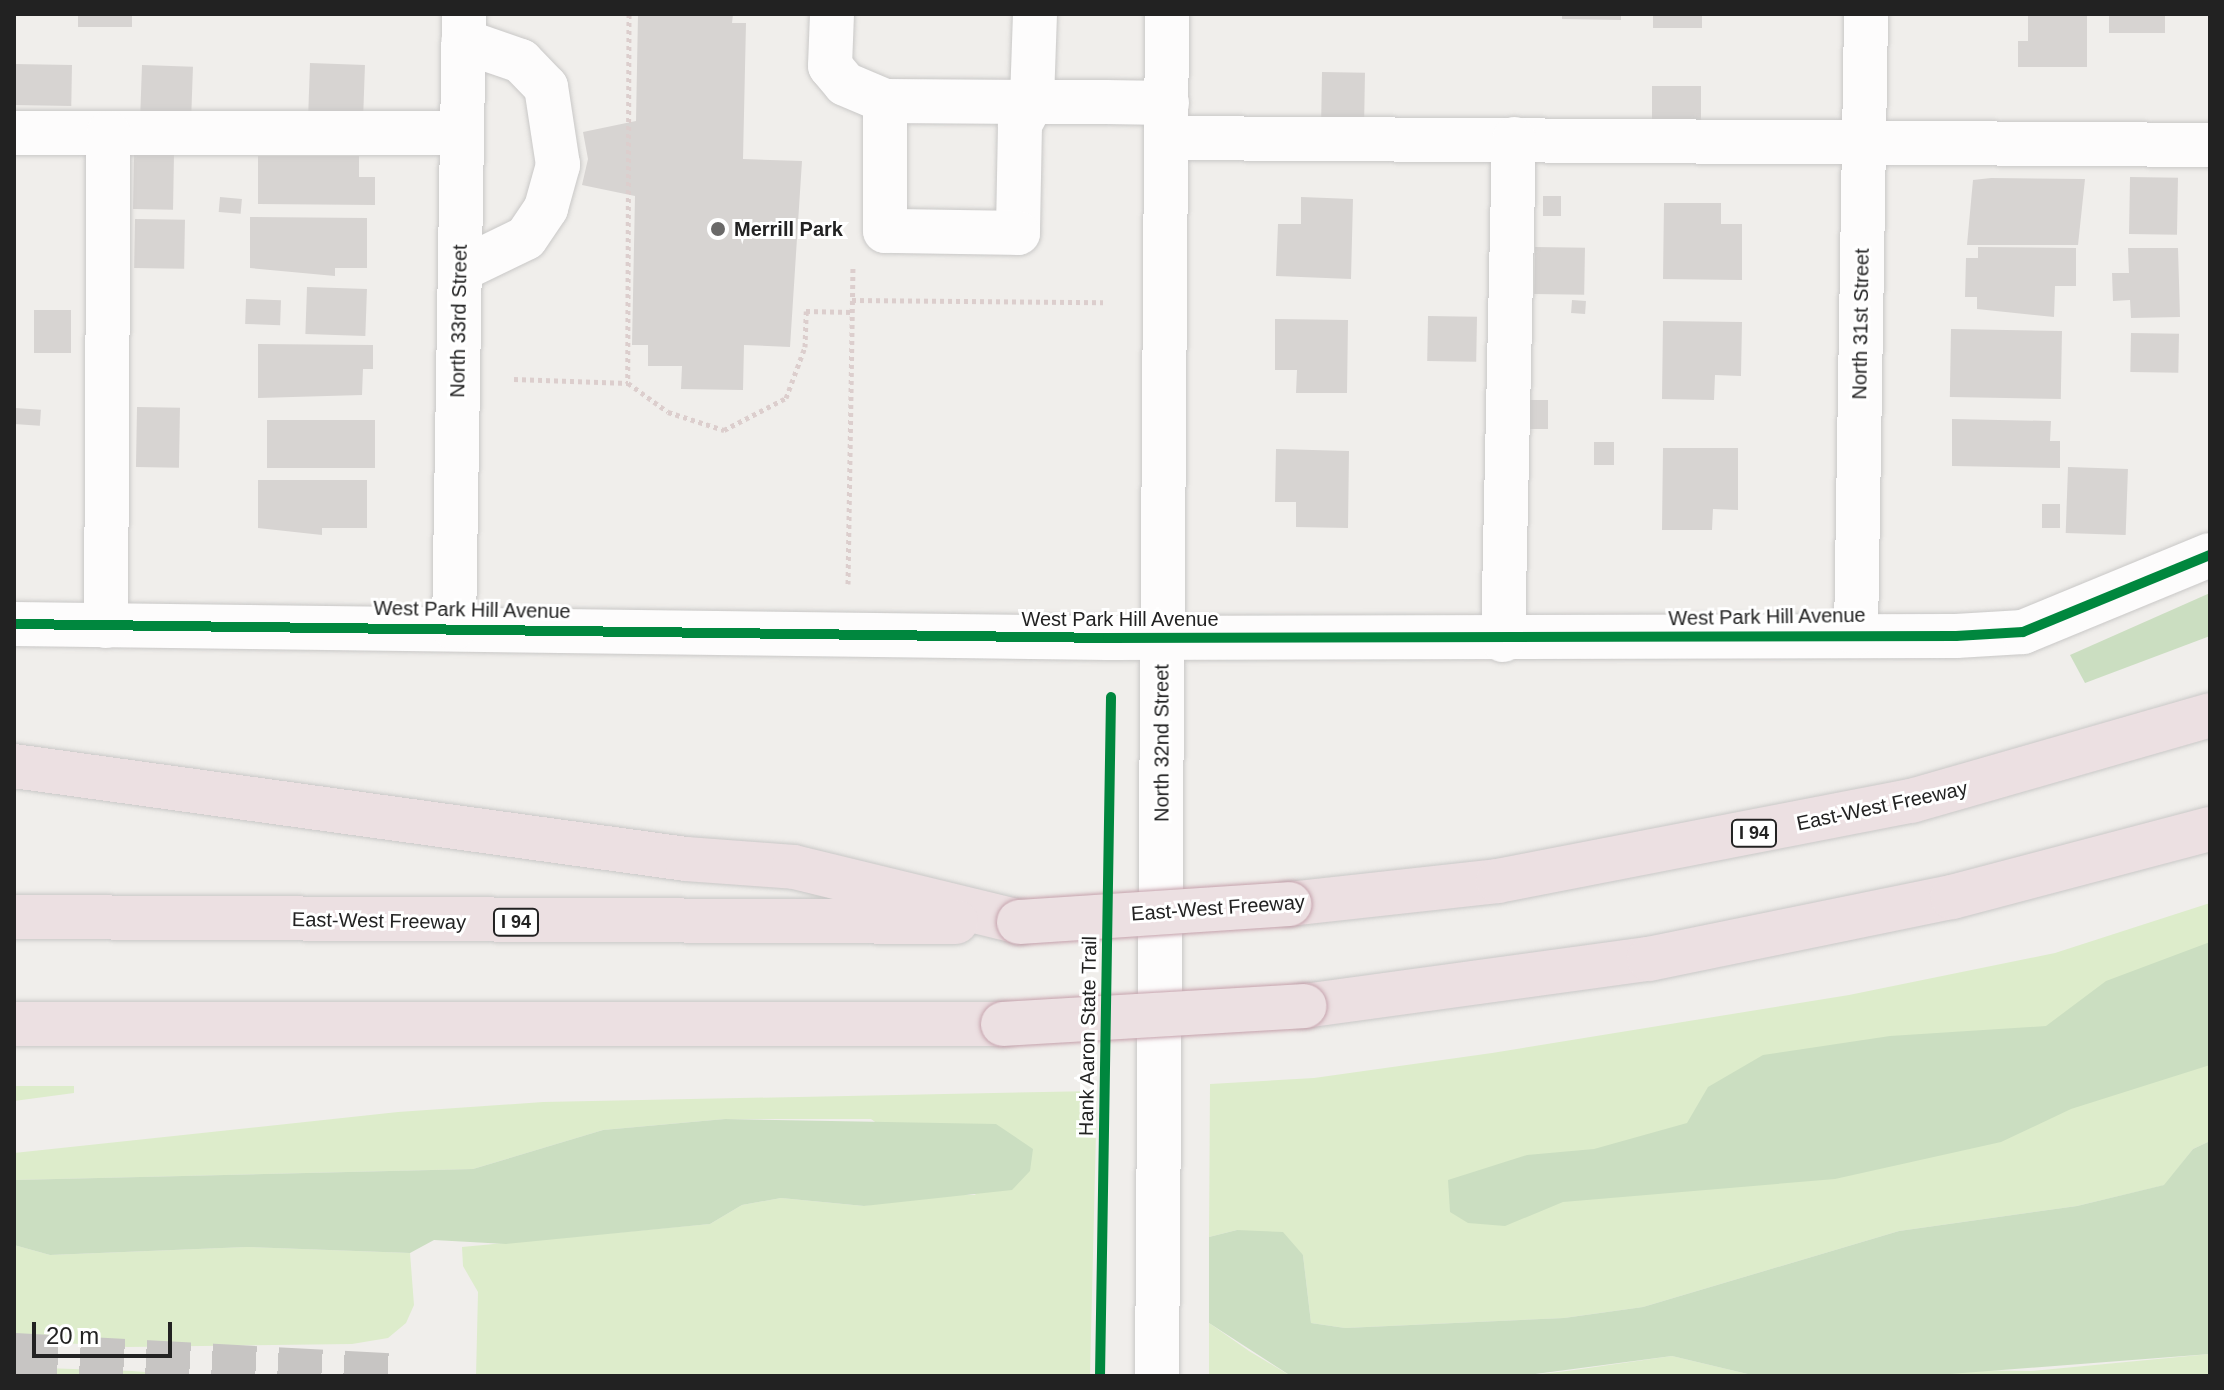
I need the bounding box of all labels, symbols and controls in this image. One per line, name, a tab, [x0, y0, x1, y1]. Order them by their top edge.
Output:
place label: Merrill Park	[734, 217, 843, 241]
marker: Merrill Park	[709, 220, 727, 238]
street label: North 33rd Street	[446, 244, 472, 398]
street label: North 31st Street	[1848, 248, 1874, 400]
street label: West Park Hill Avenue	[373, 596, 571, 624]
street label: West Park Hill Avenue	[1668, 603, 1866, 631]
street label: West Park Hill Avenue	[1021, 607, 1219, 631]
street label: North 32nd Street	[1150, 664, 1174, 822]
street label: East-West Freeway	[1794, 776, 1970, 836]
road number: I 94	[1730, 819, 1778, 847]
street label: East-West Freeway	[1130, 890, 1306, 926]
street label: East-West Freeway	[292, 907, 466, 935]
road number: I 94	[492, 908, 540, 936]
street label: Hank Aaron State Trail	[1074, 935, 1102, 1137]
scale bar	[36, 1306, 176, 1356]
text: 20 m	[46, 1322, 99, 1349]

